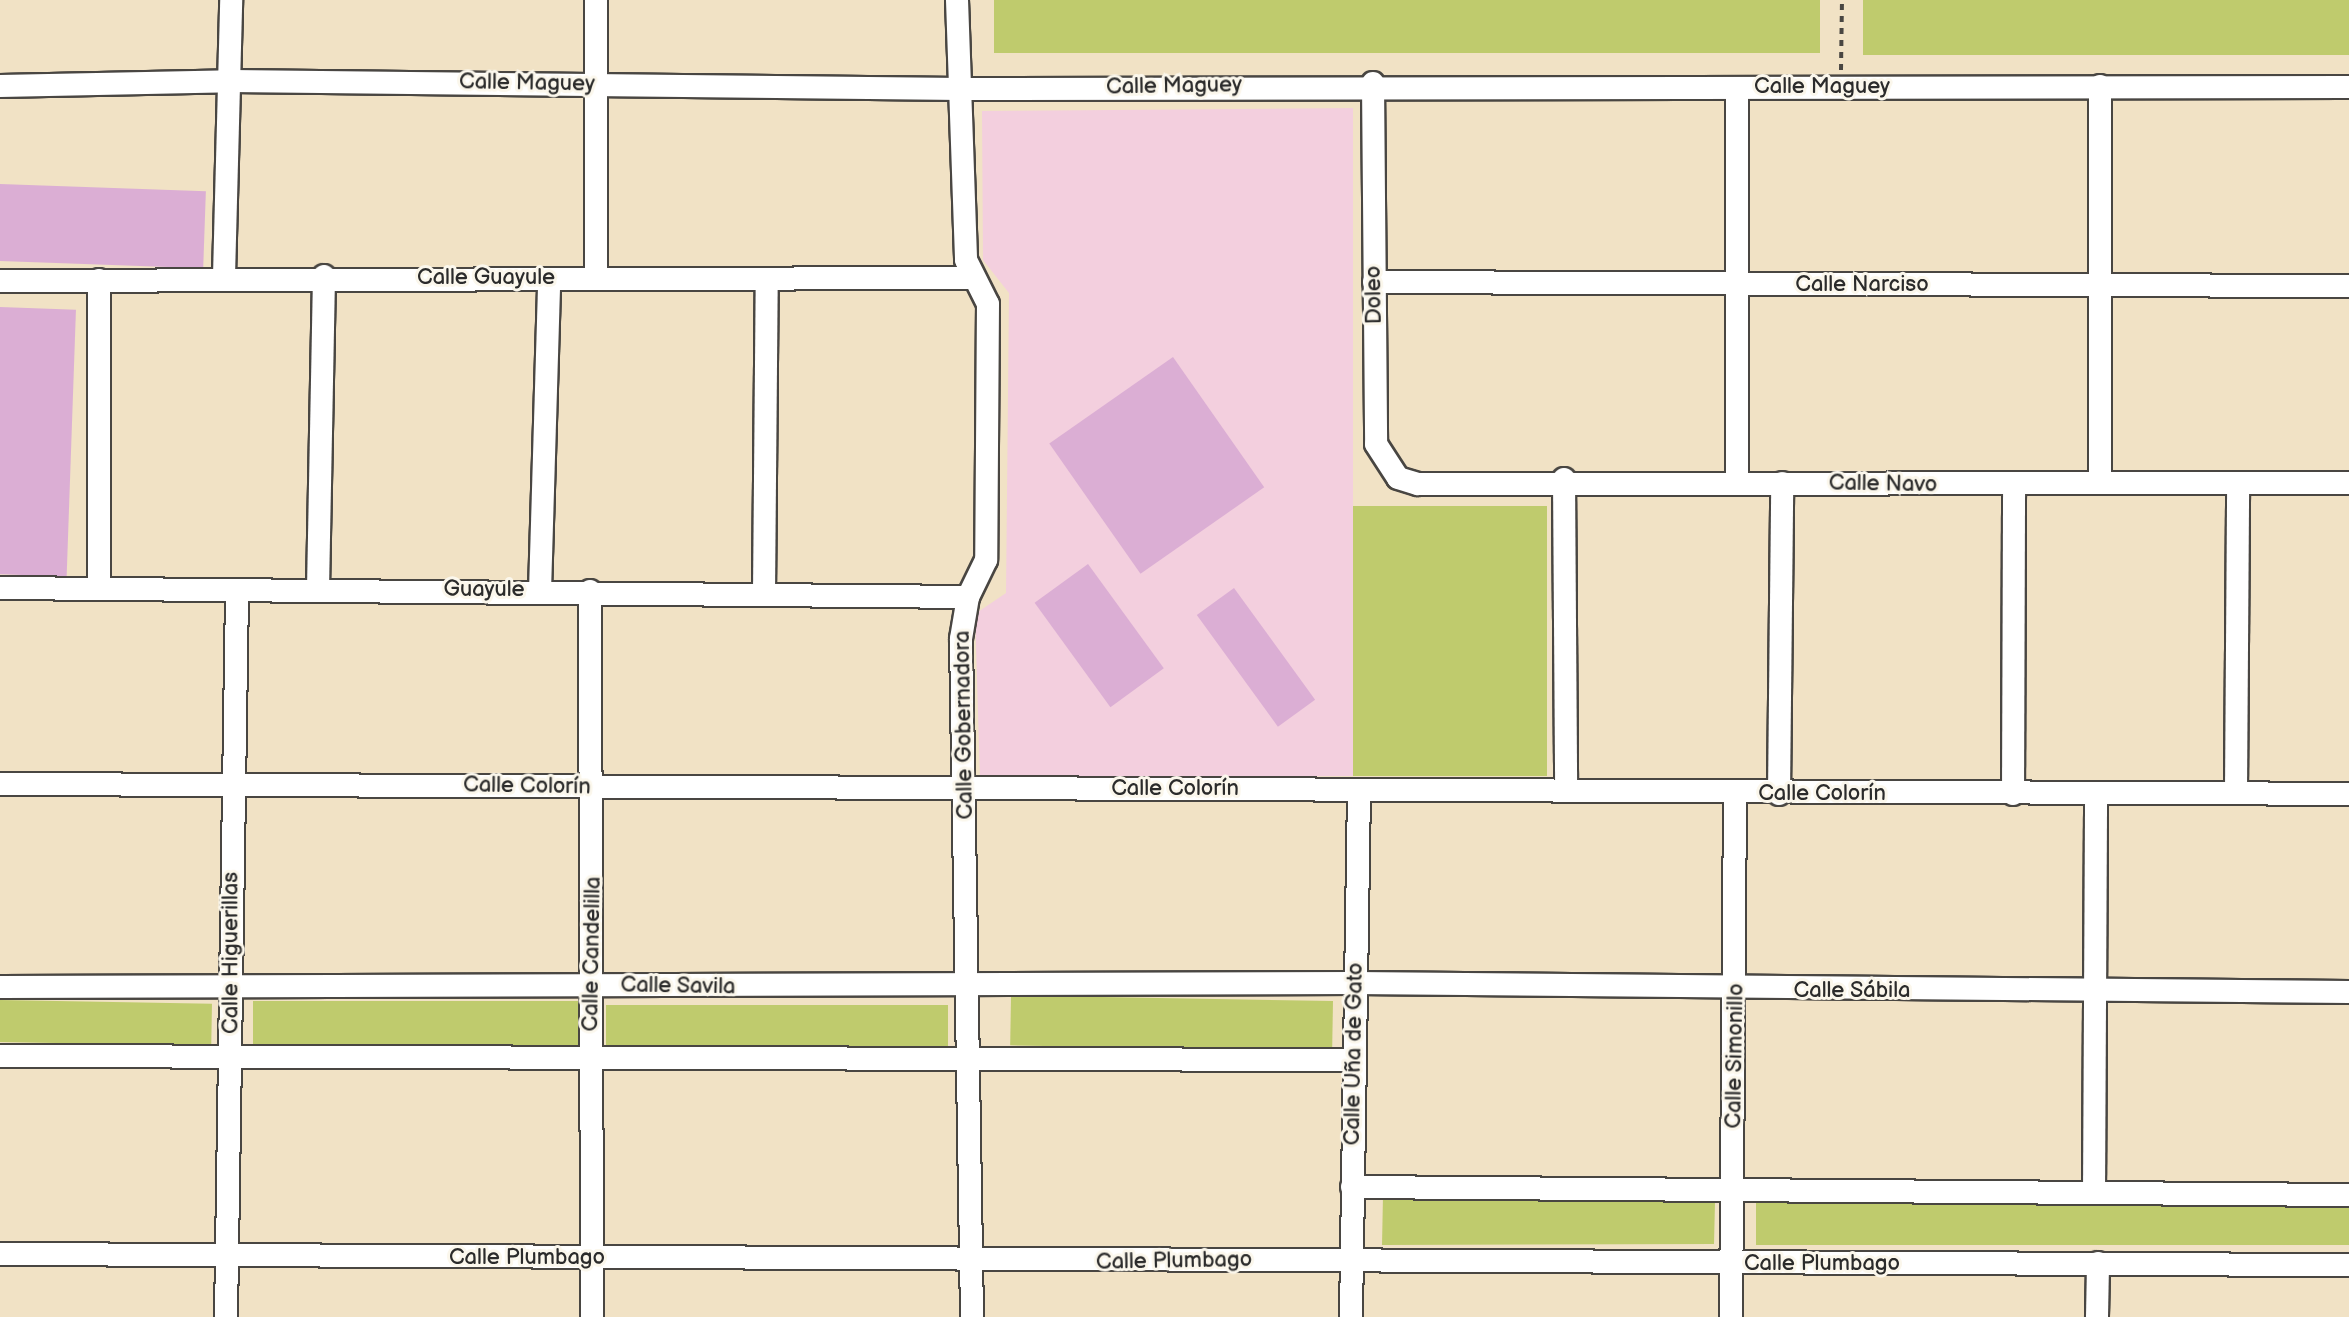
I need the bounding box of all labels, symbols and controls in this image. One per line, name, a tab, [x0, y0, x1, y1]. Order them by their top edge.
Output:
street label: Calle Maguey	[459, 69, 595, 97]
street label: Calle Maguey	[1106, 72, 1242, 100]
street label: Calle Maguey	[1754, 74, 1890, 100]
street label: Calle Guayule	[417, 265, 555, 291]
street label: Doleo	[1360, 266, 1388, 324]
street label: Calle Narciso	[1795, 272, 1929, 298]
street label: Calle Navo	[1829, 470, 1937, 498]
street label: Guayule	[443, 577, 525, 603]
street label: Calle Gobernadora	[949, 630, 979, 820]
street label: Calle Colorín	[463, 772, 591, 800]
street label: Calle Colorín	[1111, 776, 1239, 802]
street label: Calle Colorín	[1758, 781, 1886, 807]
street label: Calle Higuerillas	[218, 872, 244, 1034]
street label: Calle Candelilla	[577, 876, 607, 1032]
street label: Calle Uña de Gato	[1339, 962, 1369, 1146]
street label: Calle Savila	[620, 972, 736, 1000]
street label: Calle Sábila	[1793, 978, 1911, 1004]
street label: Calle Simonillo	[1721, 983, 1749, 1129]
street label: Calle Plumbago	[449, 1245, 605, 1271]
street label: Calle Plumbago	[1096, 1246, 1252, 1276]
street label: Calle Plumbago	[1744, 1251, 1900, 1277]

